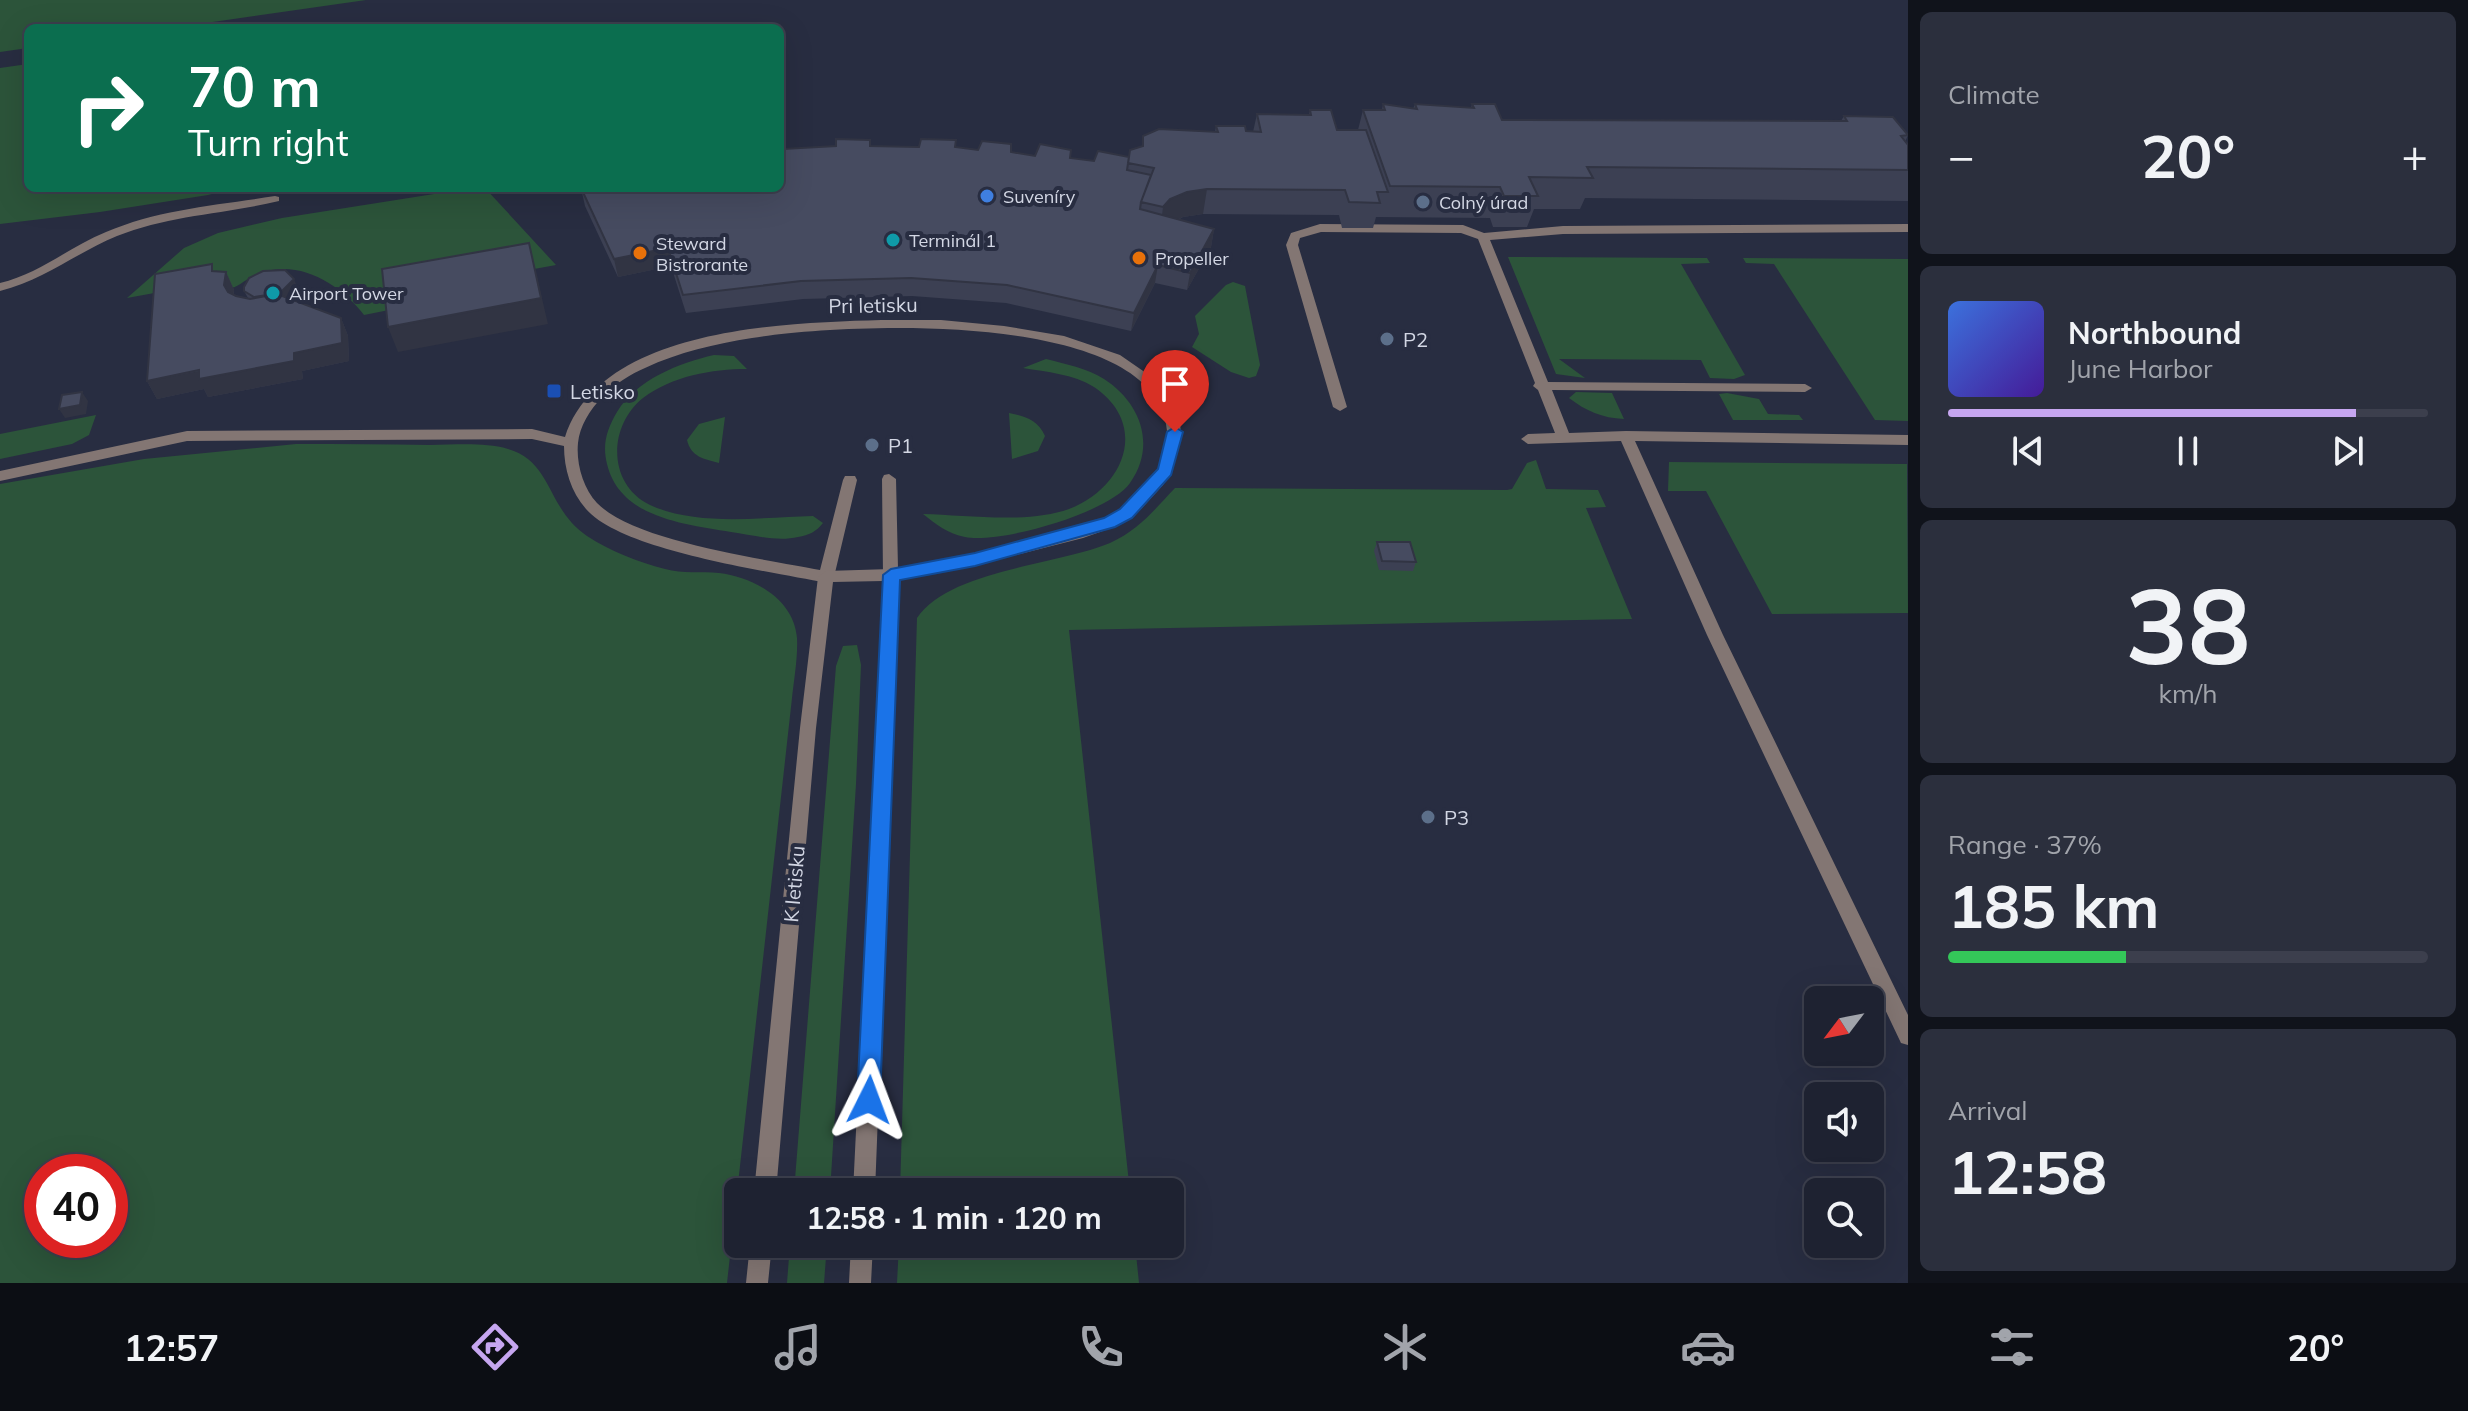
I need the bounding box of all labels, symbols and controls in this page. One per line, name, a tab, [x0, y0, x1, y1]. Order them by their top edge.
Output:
text: 70 m	[188, 51, 321, 121]
icon: right	[56, 56, 160, 160]
text: Climate	[1948, 78, 2040, 111]
text: 20°	[2141, 118, 2235, 193]
text: Turn right	[188, 120, 349, 165]
text: −	[1948, 128, 1974, 183]
text: +	[2402, 128, 2428, 183]
place label: Suveníry	[1003, 185, 1076, 208]
marker: Suveníry	[978, 187, 996, 205]
place label: Colný úrad	[1439, 191, 1528, 214]
marker: Colný úrad	[1414, 193, 1432, 211]
place label: Terminál 1	[909, 229, 996, 252]
marker: Terminál 1	[884, 231, 902, 249]
place label: Steward Bistrorante	[656, 232, 748, 276]
marker: Steward Bistrorante	[631, 244, 649, 262]
place label: Propeller	[1155, 247, 1229, 270]
marker: Propeller	[1130, 249, 1148, 267]
place label: Airport Tower	[289, 282, 404, 305]
marker: Airport Tower	[264, 284, 282, 302]
street label: Pri letisku	[828, 292, 918, 318]
text: Northbound	[2068, 314, 2241, 352]
place label: P2	[1403, 327, 1428, 352]
marker: P2	[1378, 330, 1396, 348]
pin	[1141, 350, 1209, 432]
text: June Harbor	[2068, 352, 2213, 385]
icon: arrive	[1153, 362, 1197, 406]
place label: Letisko	[570, 379, 635, 404]
marker: Letisko	[545, 382, 563, 400]
icon: previous	[2006, 429, 2050, 473]
icon: pause	[2166, 429, 2210, 473]
icon: next	[2326, 429, 2370, 473]
place label: P1	[888, 433, 913, 458]
marker: P1	[863, 436, 881, 454]
text: 38	[2126, 559, 2250, 690]
text: km/h	[2159, 677, 2217, 710]
place label: P3	[1444, 805, 1469, 830]
marker: P3	[1419, 808, 1437, 826]
text: Range · 37%	[1948, 828, 2102, 861]
street label: K letisku	[778, 845, 810, 923]
text: 185 km	[1948, 868, 2160, 943]
north arrow	[1804, 986, 1884, 1066]
map controls	[1804, 986, 1884, 1258]
position arrow	[827, 1058, 911, 1142]
button: sound	[1804, 1082, 1884, 1162]
text: Arrival	[1948, 1094, 2028, 1127]
text: 12:58	[1948, 1134, 2107, 1209]
speed limit sign: 40	[24, 1154, 128, 1258]
button: search	[1804, 1178, 1884, 1258]
text: 12:58 · 1 min · 120 m	[806, 1199, 1102, 1237]
icon: directions	[467, 1319, 523, 1375]
icon: music	[770, 1319, 826, 1375]
icon: phone	[1073, 1319, 1129, 1375]
icon: climate	[1377, 1319, 1433, 1375]
icon: car	[1680, 1319, 1736, 1375]
icon: filters	[1984, 1319, 2040, 1375]
text: 12:57	[124, 1325, 219, 1370]
text: 20°	[2287, 1325, 2344, 1370]

